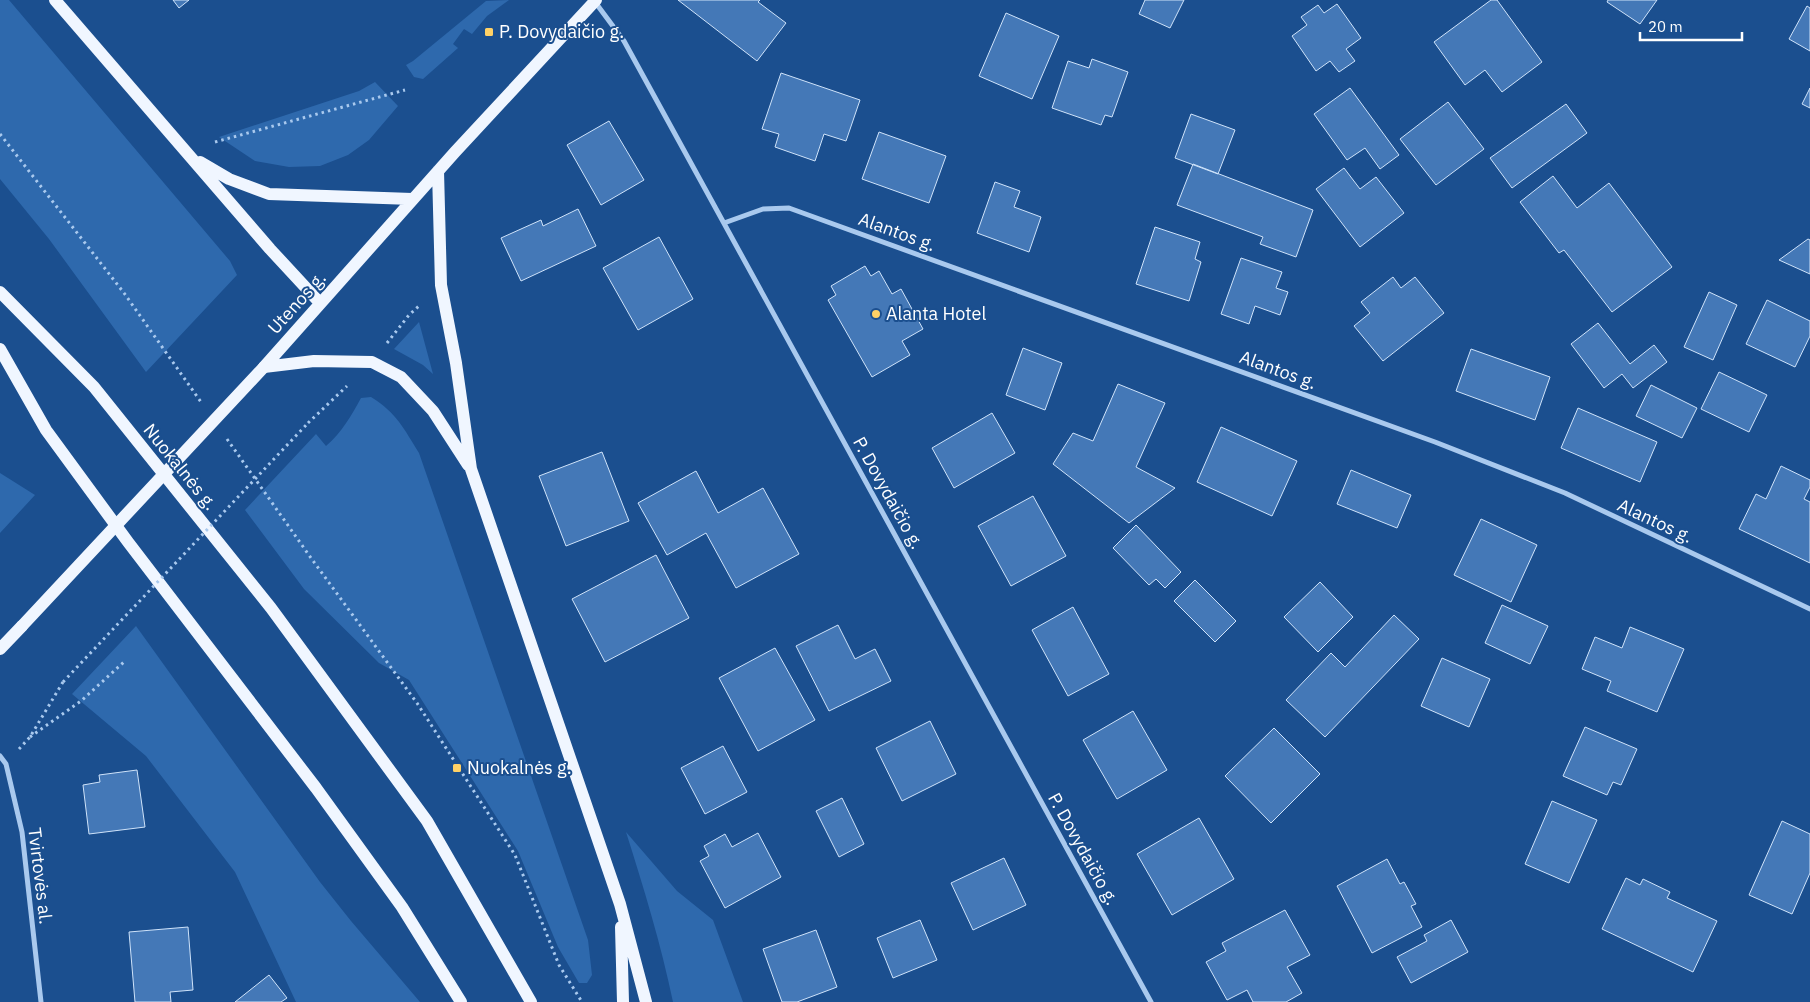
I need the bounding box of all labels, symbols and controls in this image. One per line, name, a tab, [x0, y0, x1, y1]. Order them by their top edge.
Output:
scale bar	[1640, 10, 1742, 42]
text: 20 m	[1648, 17, 1683, 36]
place label: P. Dovydaičio g.	[499, 20, 624, 43]
marker: P. Dovydaičio g.	[483, 26, 495, 38]
street label: Alantos g.	[856, 207, 939, 256]
street label: Utenos g.	[263, 267, 331, 339]
place label: Alanta Hotel	[886, 302, 986, 325]
marker: Alanta Hotel	[870, 308, 882, 320]
street label: Alantos g.	[1237, 345, 1320, 394]
street label: Nuokalnės g.	[139, 419, 222, 515]
street label: P. Dovydaičio g.	[848, 432, 929, 553]
street label: Alantos g.	[1614, 493, 1696, 548]
place label: Nuokalnės g.	[467, 756, 572, 779]
marker: Nuokalnės g.	[451, 762, 463, 774]
street label: P. Dovydaičio g.	[1043, 788, 1124, 909]
street label: Tvirtovės al.	[23, 826, 58, 926]

